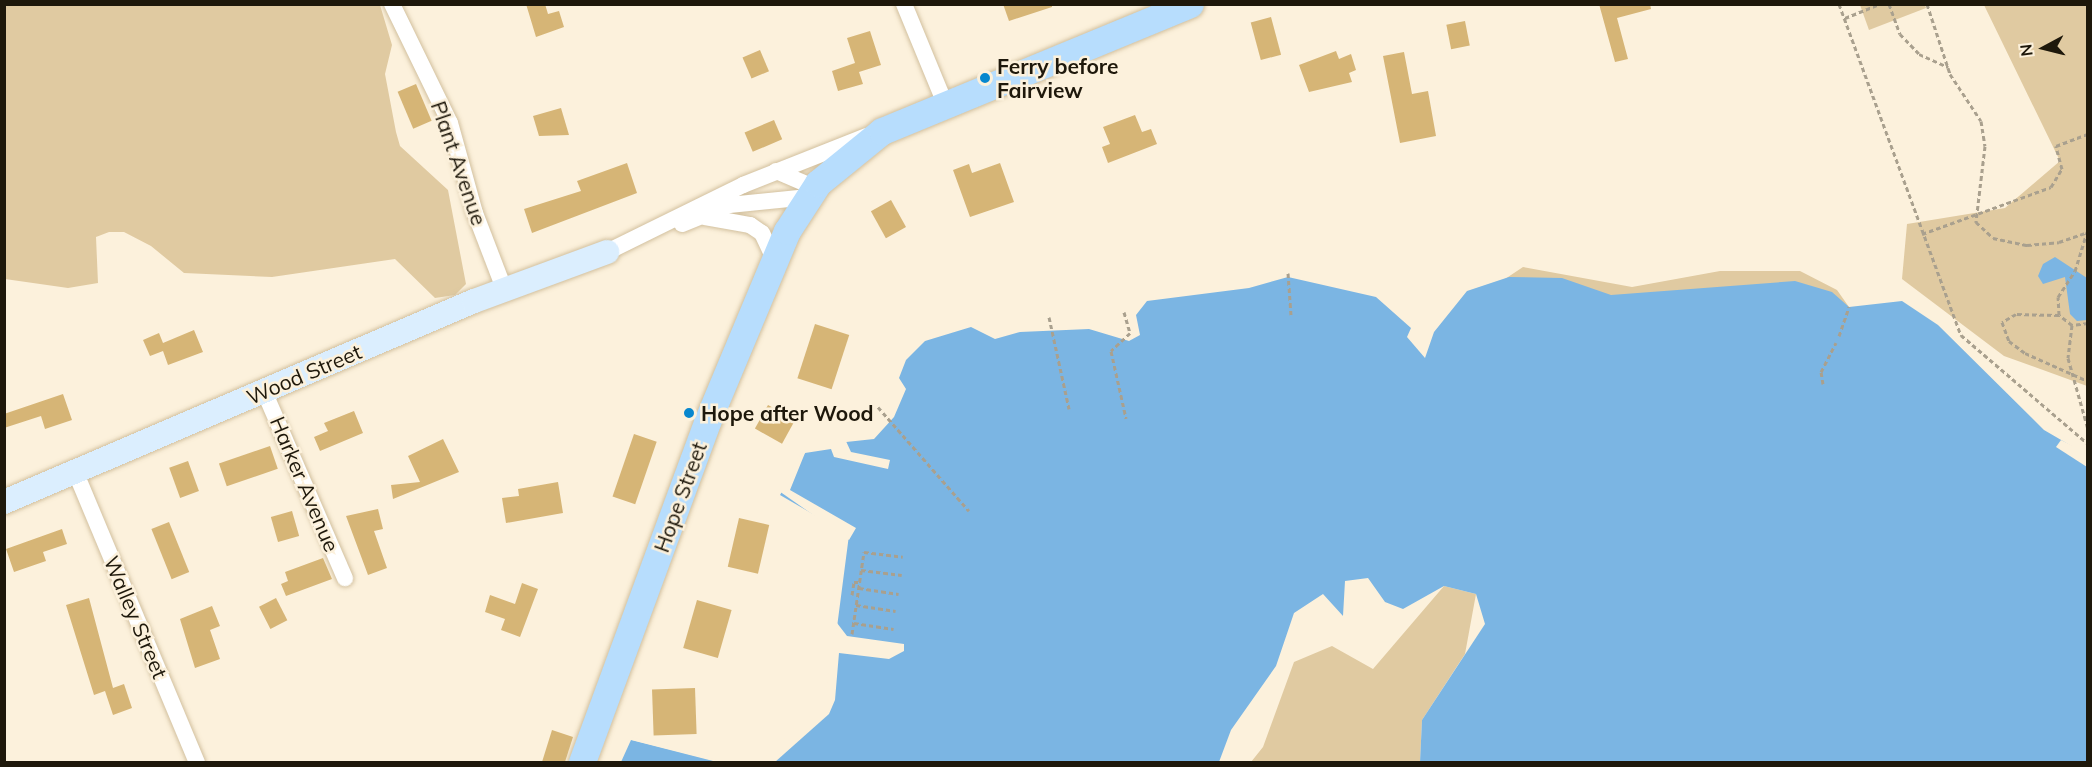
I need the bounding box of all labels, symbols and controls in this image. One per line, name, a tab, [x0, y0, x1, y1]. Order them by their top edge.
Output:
north arrow	[2014, 18, 2074, 78]
text: N	[2015, 43, 2037, 57]
place label: Ferry before Fairview	[997, 53, 1118, 103]
marker: Ferry before Fairview	[978, 71, 992, 85]
street label: Plant Avenue	[426, 98, 492, 228]
street label: Wood Street	[243, 339, 365, 409]
place label: Hope after Wood	[701, 400, 874, 426]
marker: Hope after Wood	[682, 406, 696, 420]
street label: Harker Avenue	[265, 413, 345, 555]
street label: Hope Street	[648, 438, 712, 556]
street label: Walley Street	[99, 552, 173, 682]

